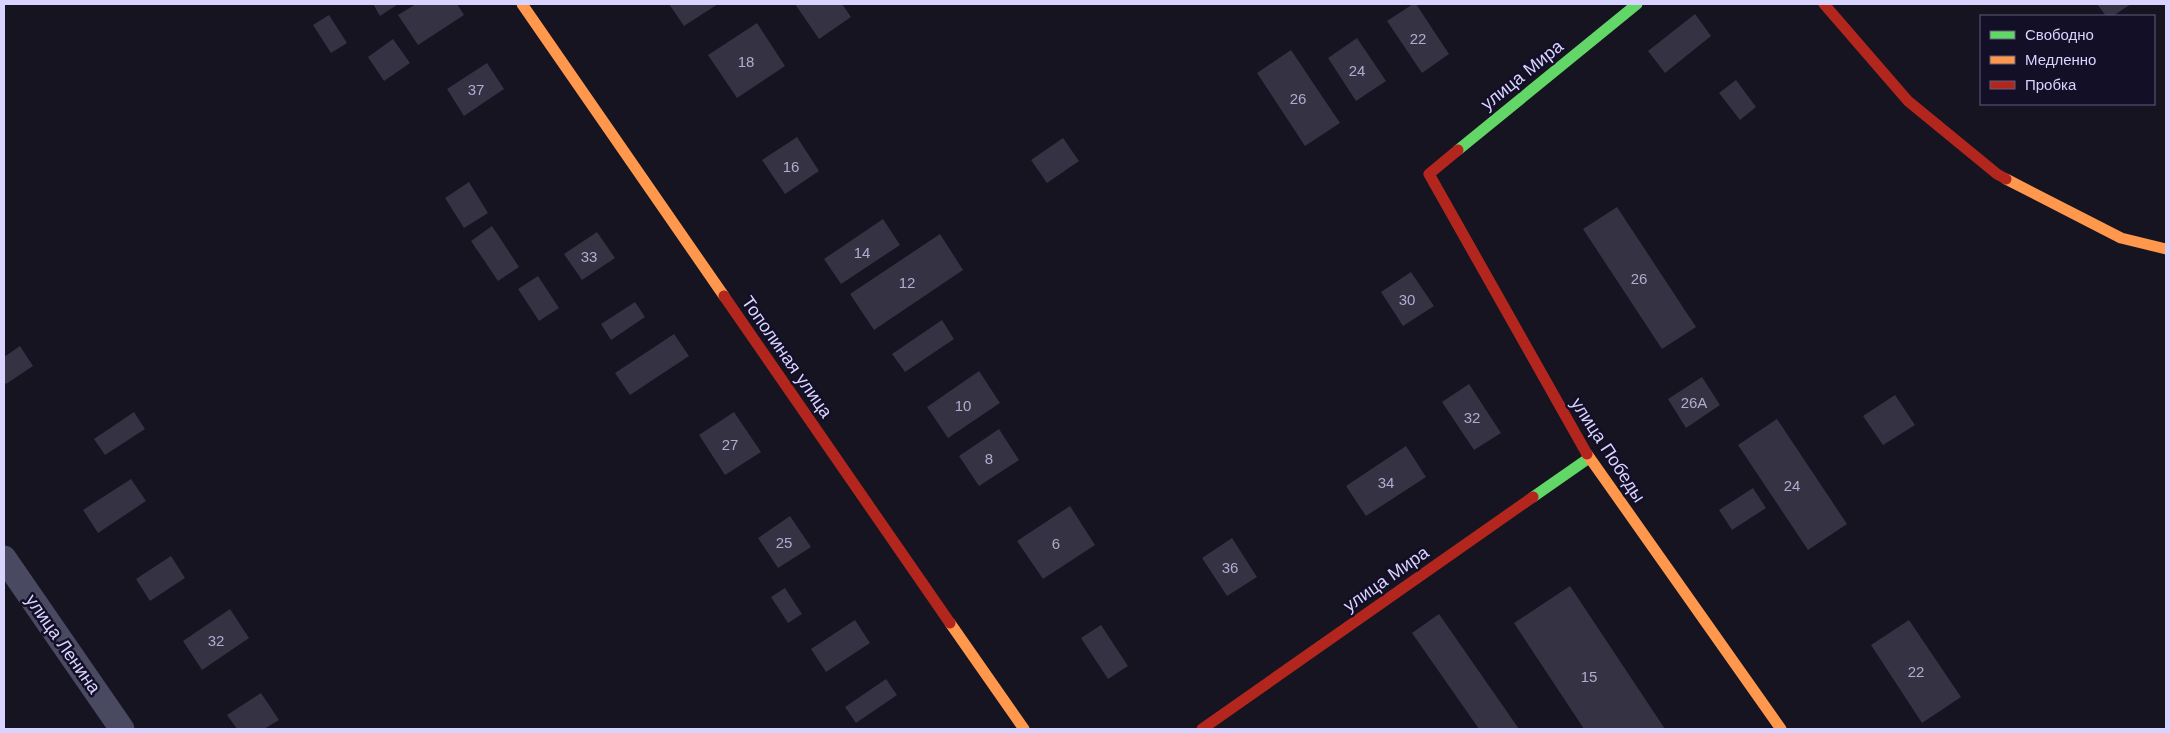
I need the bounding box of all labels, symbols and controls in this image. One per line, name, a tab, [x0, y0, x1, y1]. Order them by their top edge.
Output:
legend	[1980, 15, 2155, 105]
text: Свободно	[2025, 26, 2094, 43]
house number: 22	[1410, 30, 1426, 47]
street label: улица Мира	[1477, 35, 1568, 114]
text: Медленно	[2025, 51, 2096, 68]
house number: 18	[738, 53, 754, 70]
house number: 24	[1349, 62, 1365, 79]
text: Пробка	[2025, 76, 2077, 93]
house number: 37	[468, 81, 484, 98]
house number: 26	[1290, 90, 1306, 107]
house number: 16	[783, 158, 799, 175]
house number: 14	[854, 244, 870, 261]
house number: 33	[581, 248, 597, 265]
house number: 26	[1631, 270, 1647, 287]
house number: 12	[899, 274, 915, 291]
house number: 30	[1399, 291, 1415, 308]
street label: Тополиная улица	[738, 292, 837, 422]
street label: улица Победы	[1567, 394, 1649, 506]
house number: 26А	[1681, 394, 1707, 411]
house number: 10	[955, 397, 971, 414]
house number: 32	[1464, 409, 1480, 426]
house number: 27	[722, 436, 738, 453]
house number: 8	[985, 450, 993, 467]
house number: 34	[1378, 474, 1394, 491]
house number: 24	[1784, 477, 1800, 494]
house number: 25	[776, 534, 792, 551]
house number: 6	[1052, 535, 1060, 552]
street label: улица Мира	[1339, 542, 1433, 616]
house number: 36	[1222, 559, 1238, 576]
street label: улица Ленина	[21, 591, 105, 698]
house number: 32	[208, 632, 224, 649]
house number: 22	[1908, 663, 1924, 680]
house number: 15	[1581, 668, 1597, 685]

